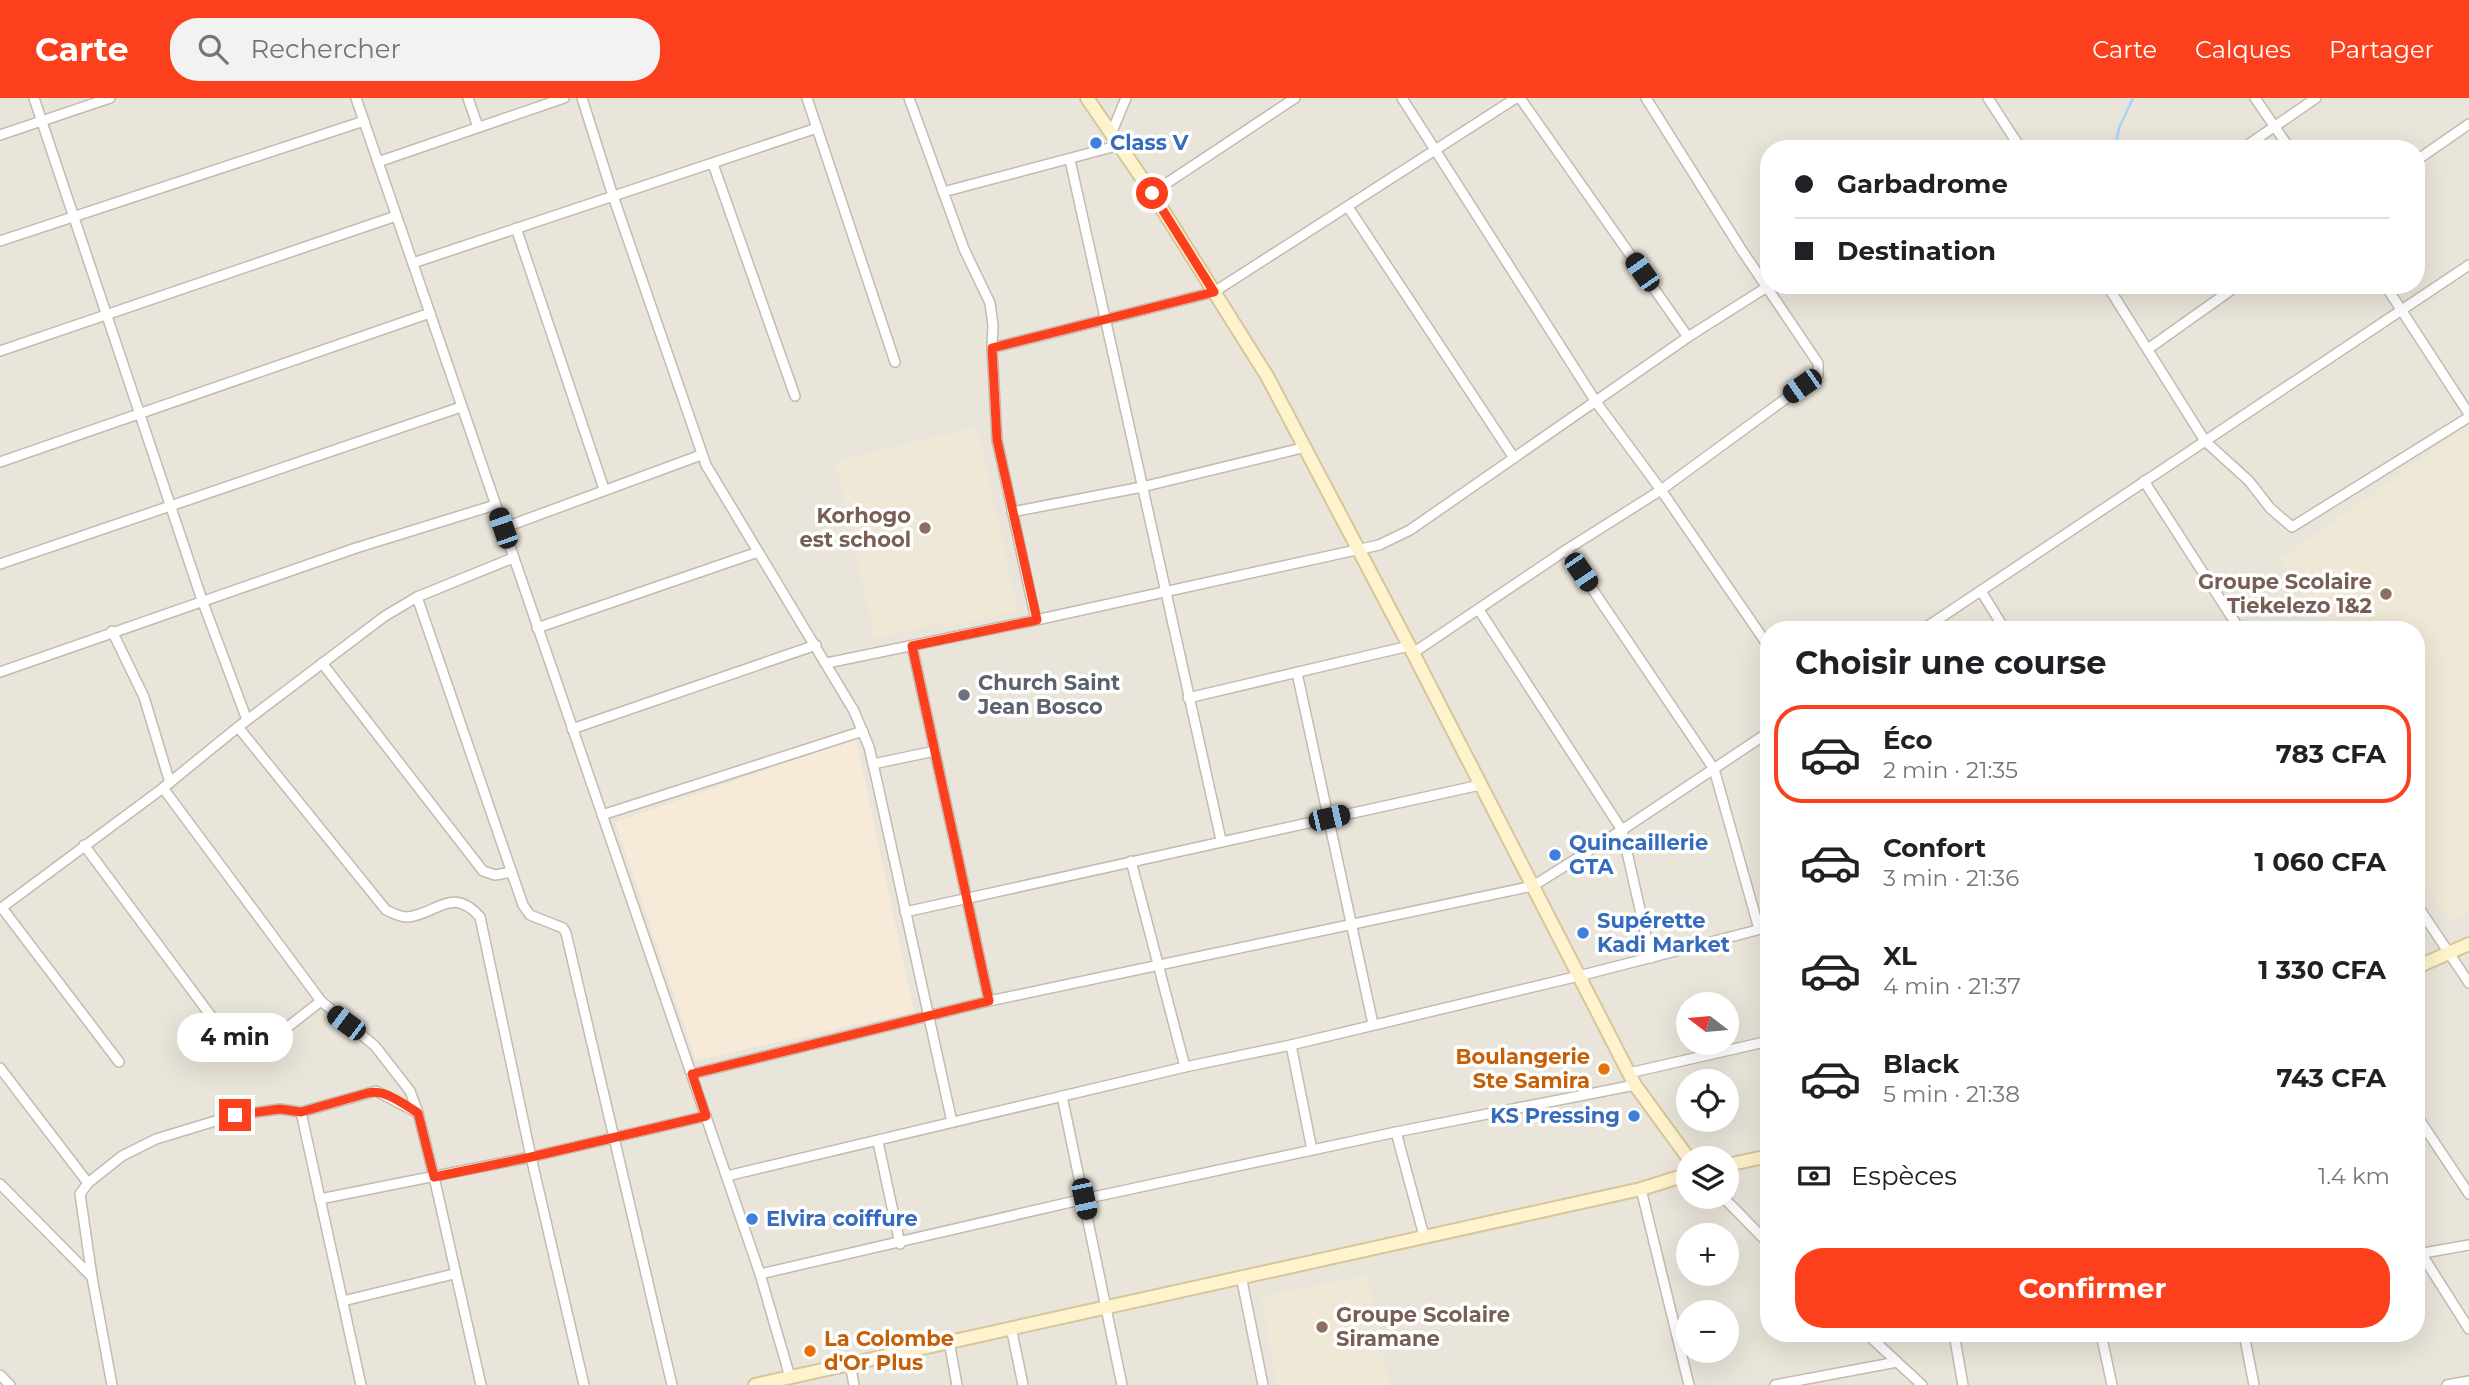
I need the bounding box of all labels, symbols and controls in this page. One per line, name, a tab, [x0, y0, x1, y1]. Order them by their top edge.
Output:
search box	[170, 18, 660, 81]
text: Carte	[35, 29, 128, 69]
icon: search	[194, 30, 232, 68]
text: Rechercher	[250, 33, 401, 65]
text: Carte	[2092, 35, 2157, 64]
text: Calques	[2195, 35, 2291, 64]
text: Partager	[2329, 35, 2434, 64]
place label: Class V	[1110, 130, 1189, 155]
marker: Class V	[1088, 135, 1104, 151]
text: Garbadrome	[1837, 168, 2008, 200]
route start	[1136, 177, 1168, 209]
text: Destination	[1837, 235, 1996, 267]
car	[1622, 249, 1663, 295]
car	[1779, 365, 1826, 407]
place label: Korhogo est school	[800, 503, 911, 552]
car	[487, 505, 520, 551]
marker: Korhogo est school	[917, 520, 933, 536]
car	[1561, 549, 1602, 595]
place label: Groupe Scolaire Tiekelezo 1&2	[2198, 569, 2372, 618]
marker: Groupe Scolaire Tiekelezo 1&2	[2378, 586, 2394, 602]
text: Choisir une course	[1795, 643, 2107, 682]
place label: Church Saint Jean Bosco	[977, 670, 1120, 719]
marker: Church Saint Jean Bosco	[956, 687, 972, 703]
icon: car	[1799, 723, 1862, 786]
text: Éco	[1883, 724, 1933, 756]
text: 783 CFA	[2276, 738, 2386, 770]
text: 2 min · 21:35	[1883, 756, 2018, 784]
car	[1307, 803, 1352, 833]
place label: Quincaillerie GTA	[1569, 830, 1708, 879]
icon: car	[1799, 831, 1862, 894]
text: Confort	[1883, 832, 1986, 864]
text: 1 060 CFA	[2255, 846, 2386, 878]
marker: Quincaillerie GTA	[1547, 847, 1563, 863]
text: 3 min · 21:36	[1883, 864, 2019, 892]
place label: Supérette Kadi Market	[1597, 908, 1730, 957]
marker: Supérette Kadi Market	[1575, 925, 1591, 941]
icon: car	[1799, 939, 1862, 1002]
text: XL	[1883, 940, 1917, 972]
text: 1 330 CFA	[2258, 954, 2386, 986]
text: 4 min · 21:37	[1883, 972, 2021, 1000]
north arrow	[1676, 992, 1740, 1055]
map controls	[1676, 992, 1739, 1363]
car	[323, 1002, 370, 1044]
callout: 4 min	[177, 1014, 293, 1062]
text: 4 min	[200, 1023, 270, 1051]
place label: Boulangerie Ste Samira	[1455, 1044, 1590, 1093]
icon: car	[1799, 1047, 1862, 1110]
text: Black	[1883, 1048, 1959, 1080]
marker: Boulangerie Ste Samira	[1596, 1061, 1612, 1077]
text: 743 CFA	[2276, 1062, 2386, 1094]
button: locate	[1676, 1069, 1739, 1132]
text: 5 min · 21:38	[1883, 1080, 2020, 1108]
route end	[219, 1099, 251, 1131]
place label: KS Pressing	[1490, 1103, 1620, 1128]
marker: KS Pressing	[1626, 1108, 1642, 1124]
button: layers	[1676, 1146, 1739, 1209]
icon: cash	[1795, 1157, 1833, 1195]
text: Espèces	[1851, 1160, 1957, 1192]
text: 1.4 km	[2318, 1162, 2390, 1190]
car	[1070, 1176, 1099, 1222]
place label: Elvira coiffure	[766, 1206, 918, 1231]
marker: Elvira coiffure	[744, 1211, 760, 1227]
button: +	[1676, 1223, 1739, 1286]
button: Confirmer	[1795, 1248, 2390, 1328]
button: −	[1676, 1300, 1739, 1363]
place label: Groupe Scolaire Siramane	[1336, 1302, 1510, 1351]
marker: Groupe Scolaire Siramane	[1314, 1319, 1330, 1335]
place label: La Colombe d'Or Plus	[824, 1326, 954, 1375]
marker: La Colombe d'Or Plus	[802, 1343, 818, 1359]

